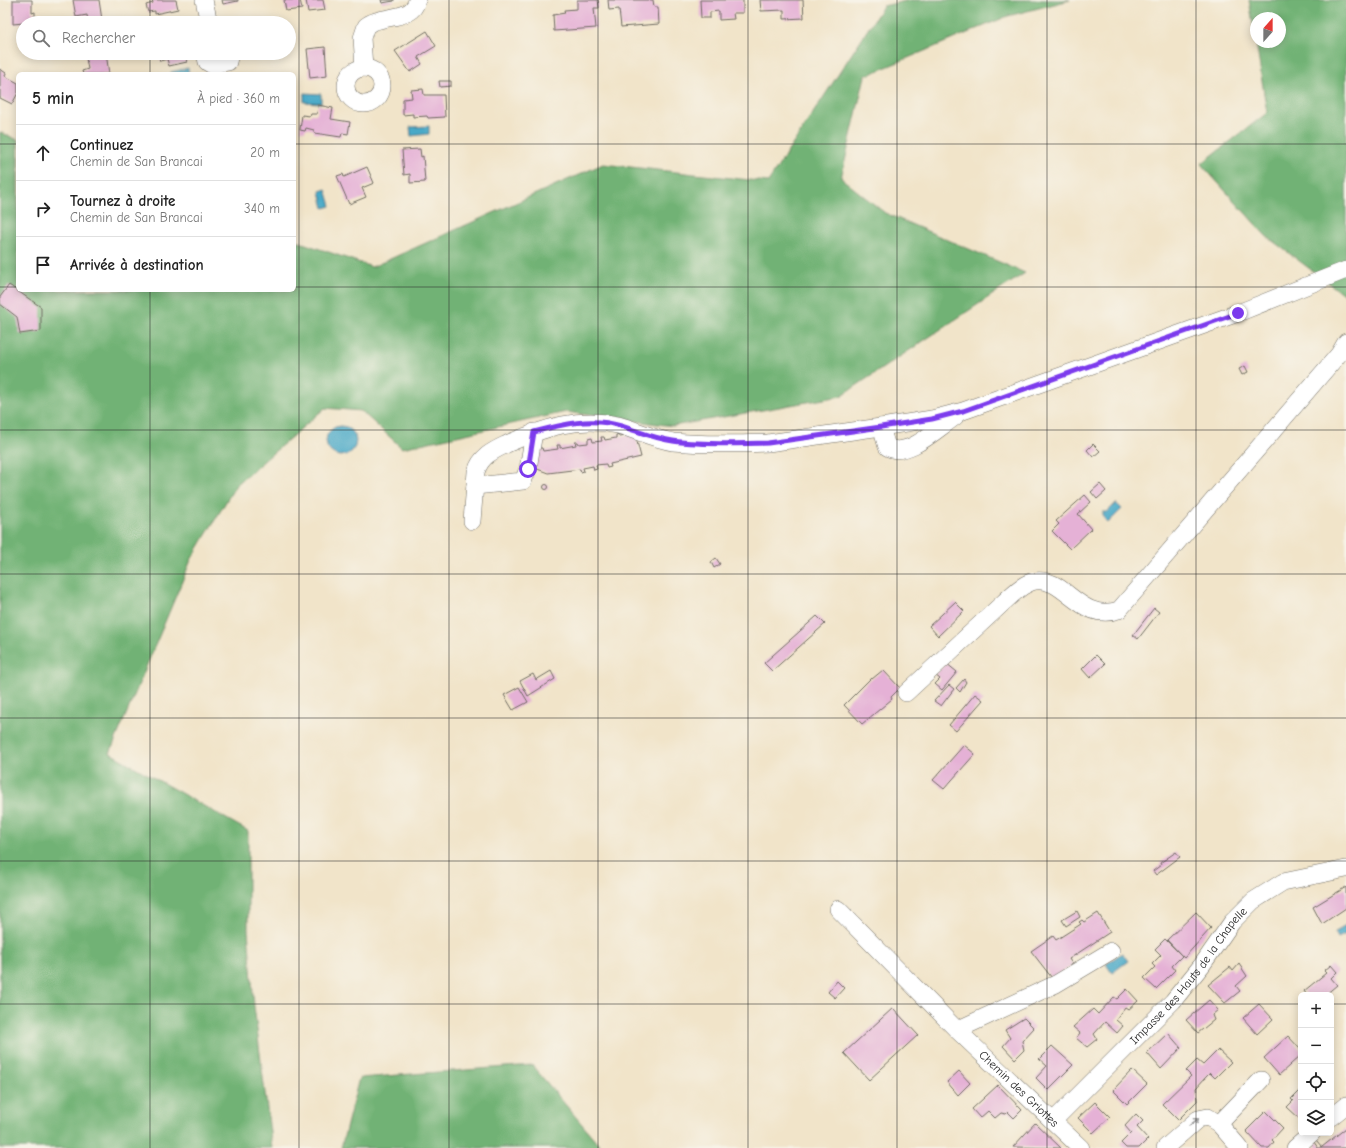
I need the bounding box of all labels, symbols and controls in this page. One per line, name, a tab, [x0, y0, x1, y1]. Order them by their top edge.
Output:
north arrow	[1250, 12, 1286, 48]
search box	[16, 16, 296, 60]
icon: search	[30, 27, 52, 49]
text: Rechercher	[62, 29, 135, 47]
text: 5 min	[32, 89, 74, 108]
text: À pied · 360 m	[197, 91, 280, 106]
text: Continuez	[70, 136, 133, 154]
icon: ahead	[32, 142, 54, 164]
text: 20 m	[250, 145, 280, 160]
text: Chemin de San Brancai	[70, 154, 203, 169]
text: Tournez à droite	[70, 192, 175, 210]
icon: right	[32, 198, 54, 220]
text: 340 m	[244, 201, 280, 216]
text: Chemin de San Brancai	[70, 210, 203, 225]
icon: arrive	[32, 254, 54, 276]
text: Arrivée à destination	[70, 256, 204, 274]
route end	[1229, 304, 1247, 322]
route start	[519, 460, 537, 478]
street label: Impasse des Hauts de la Chapelle	[1127, 904, 1250, 1047]
map controls	[1298, 992, 1334, 1136]
button: +	[1298, 992, 1334, 1028]
button: −	[1298, 1028, 1334, 1064]
street label: Chemin des Griottes	[976, 1048, 1061, 1130]
button: locate	[1298, 1064, 1334, 1100]
button: layers	[1298, 1100, 1334, 1136]
one-way arrow	[1188, 1118, 1199, 1126]

